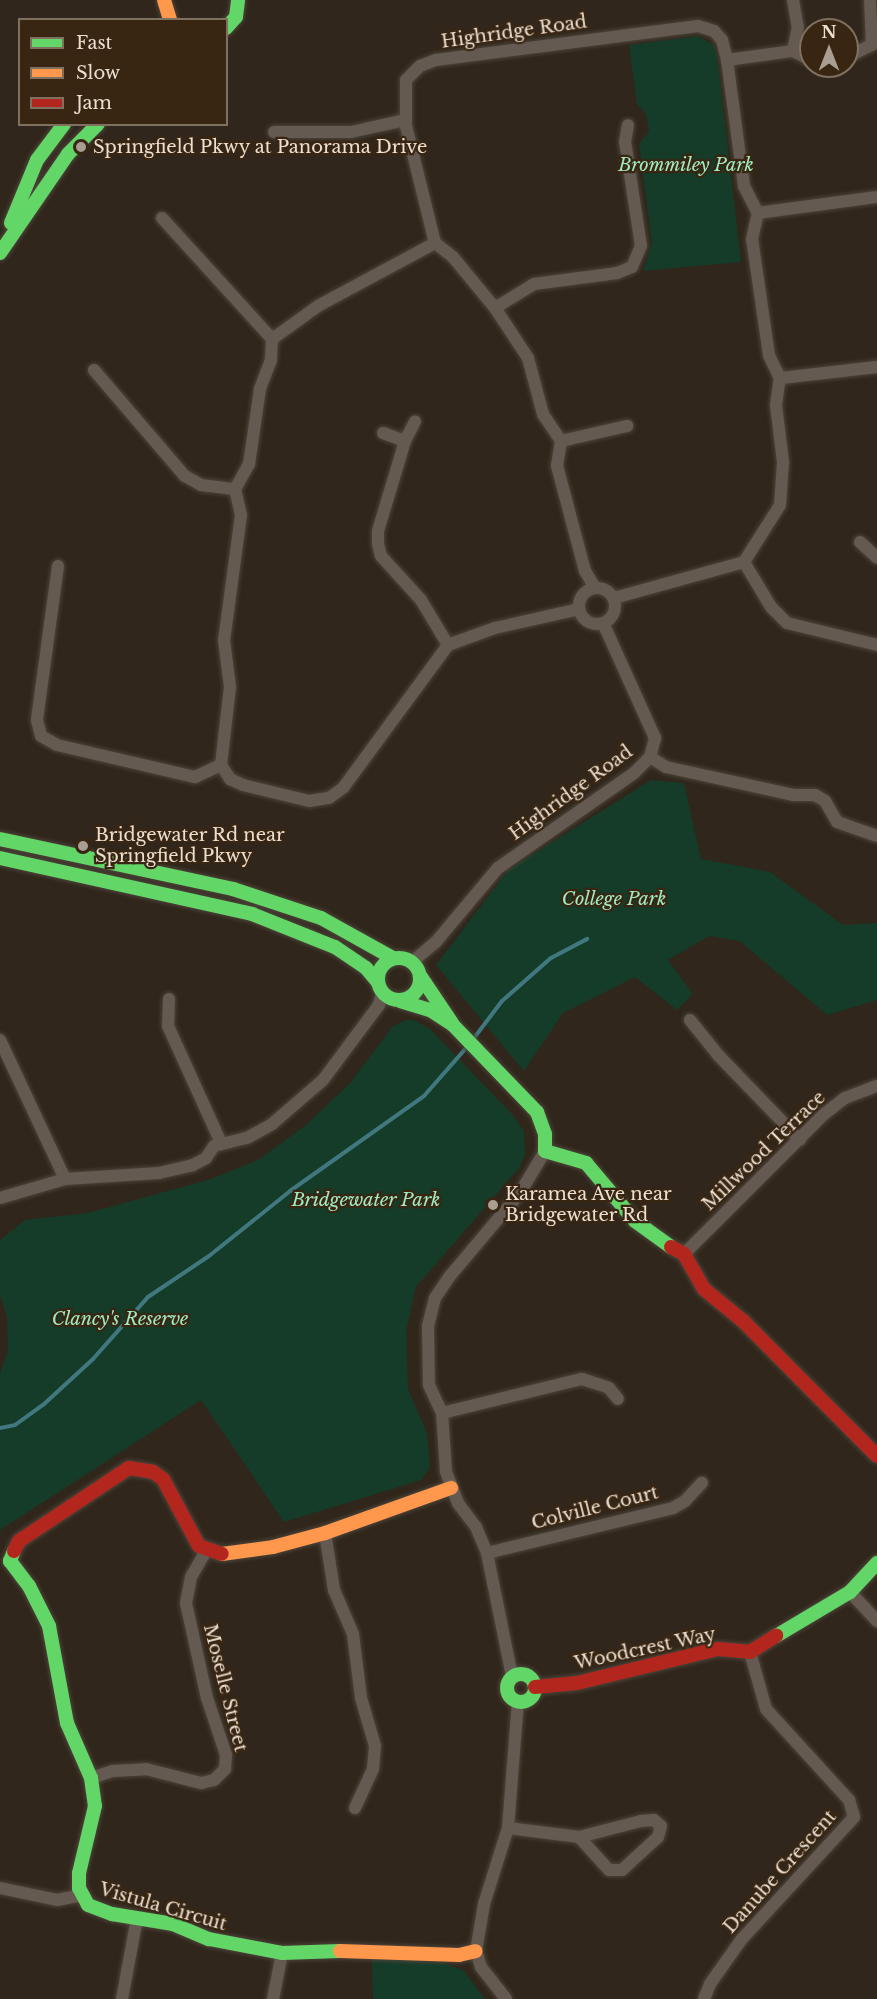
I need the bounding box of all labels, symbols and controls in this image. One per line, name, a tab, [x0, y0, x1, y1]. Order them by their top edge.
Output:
street label: Highridge Road	[440, 11, 588, 53]
legend	[18, 18, 228, 126]
north arrow	[799, 18, 859, 78]
text: N	[821, 22, 837, 42]
text: Fast	[76, 32, 112, 54]
text: Slow	[76, 62, 120, 84]
text: Jam	[76, 92, 112, 114]
place label: Springfield Pkwy at Panorama Drive	[93, 136, 428, 158]
marker: Springfield Pkwy at Panorama Drive	[74, 140, 88, 154]
park label: Brommiley Park	[618, 154, 754, 176]
street label: Highridge Road	[505, 741, 637, 845]
place label: Bridgewater Rd near Springfield Pkwy	[95, 825, 285, 868]
marker: Bridgewater Rd near Springfield Pkwy	[76, 839, 90, 853]
park label: College Park	[562, 888, 666, 910]
street label: Millwood Terrace	[698, 1087, 830, 1215]
place label: Karamea Ave near Bridgewater Rd	[505, 1184, 673, 1226]
park label: Bridgewater Park	[291, 1189, 441, 1211]
marker: Karamea Ave near Bridgewater Rd	[486, 1198, 500, 1212]
park label: Clancy's Reserve	[52, 1308, 188, 1330]
street label: Colville Court	[529, 1482, 661, 1534]
street label: Moselle Street	[199, 1622, 251, 1754]
street label: Woodcrest Way	[572, 1623, 718, 1675]
street label: Danube Crescent	[719, 1806, 841, 1938]
street label: Vistula Circuit	[97, 1878, 229, 1936]

